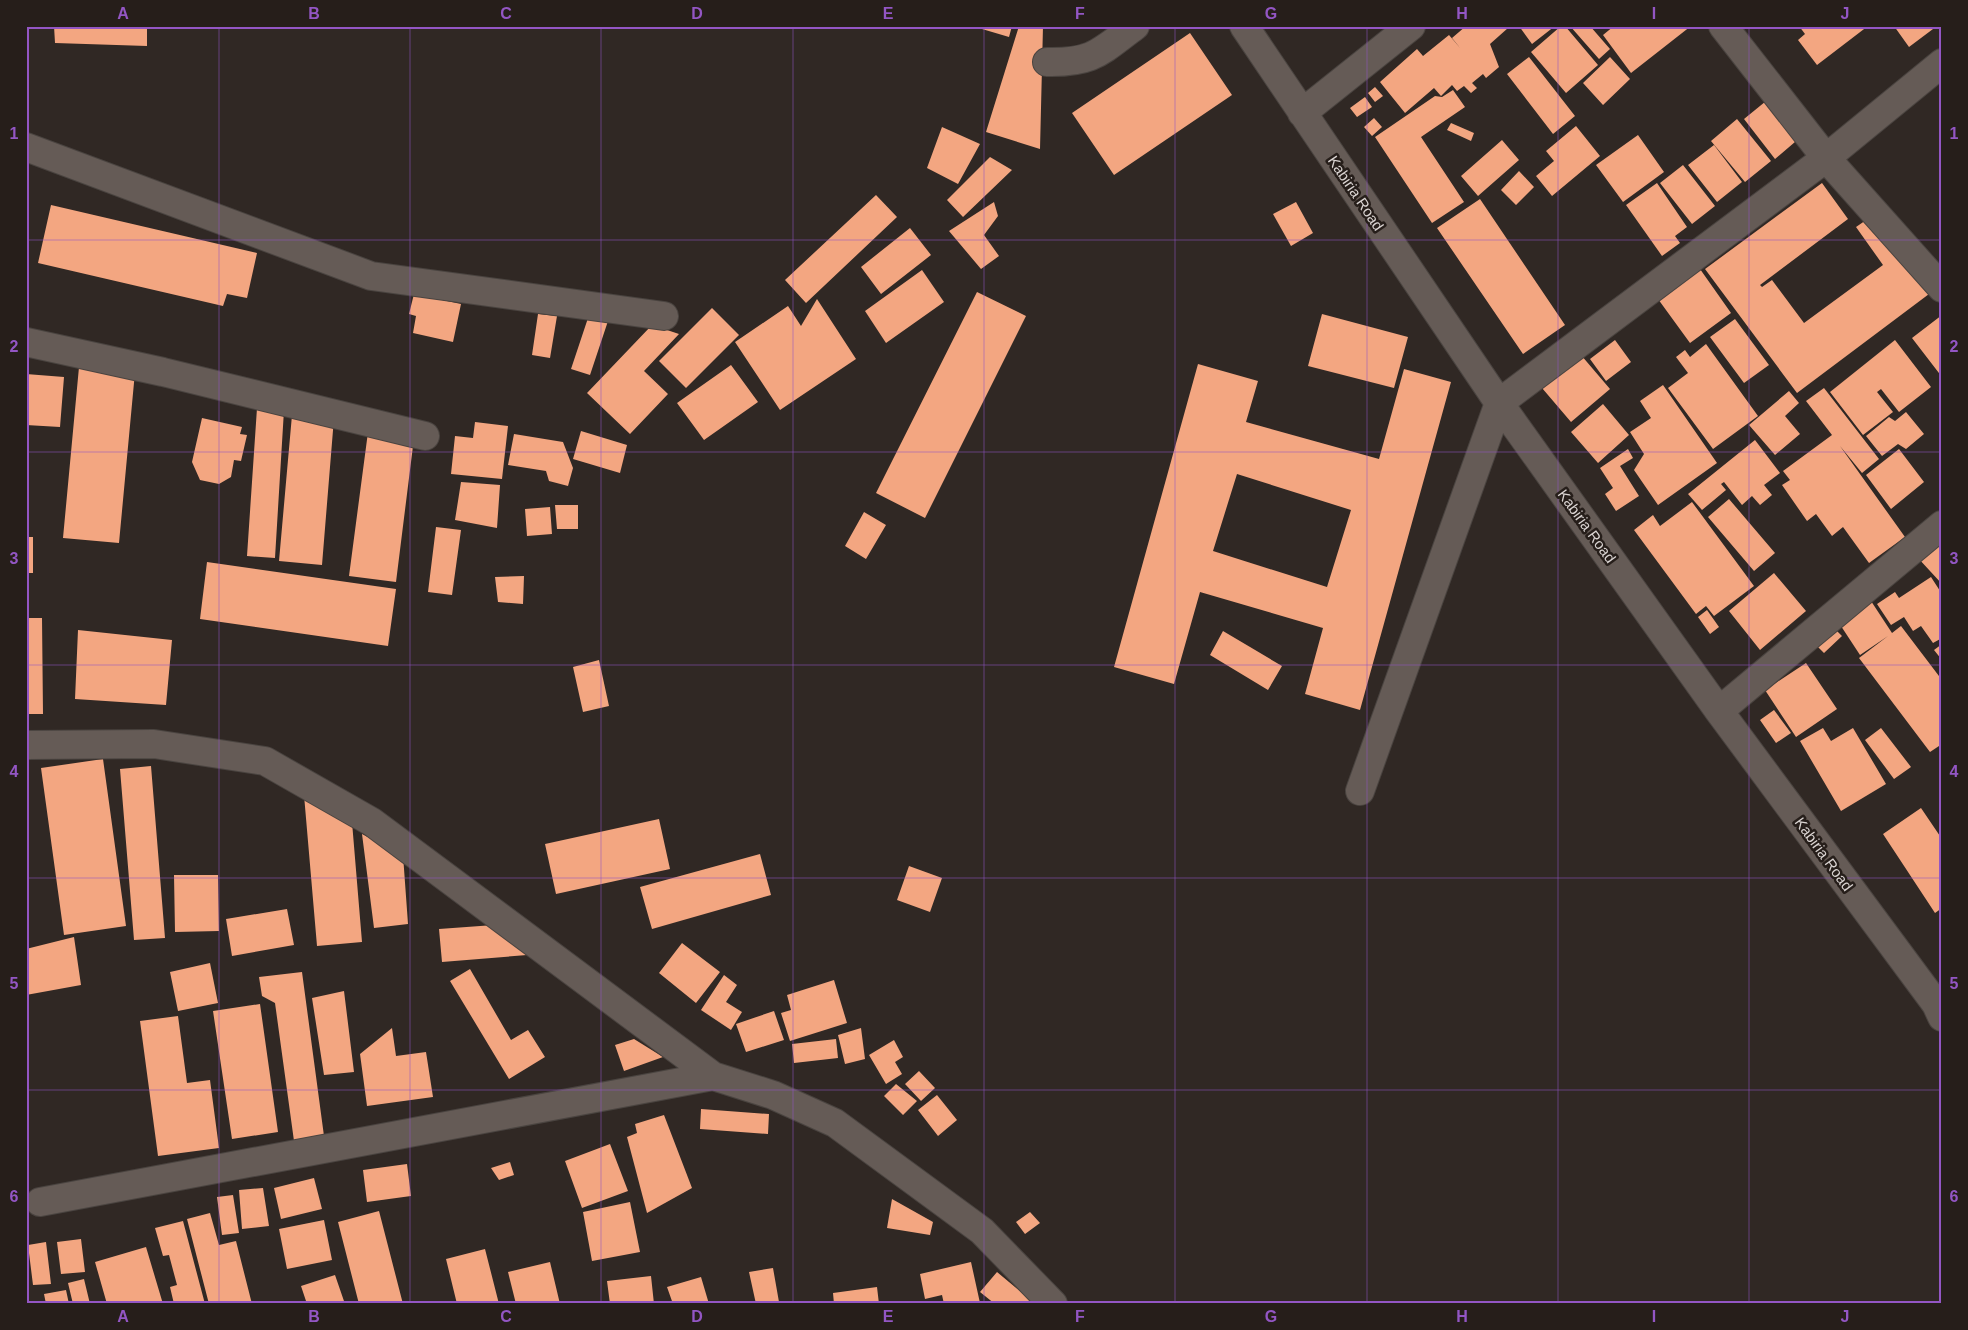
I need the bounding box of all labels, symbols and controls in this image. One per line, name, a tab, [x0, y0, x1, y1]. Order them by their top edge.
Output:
text: A	[117, 5, 129, 22]
text: B	[308, 5, 320, 22]
text: C	[500, 5, 512, 22]
text: D	[691, 5, 703, 22]
text: E	[883, 5, 894, 22]
text: F	[1075, 5, 1085, 22]
text: G	[1265, 5, 1277, 22]
text: H	[1456, 5, 1468, 22]
text: I	[1652, 5, 1656, 22]
text: J	[1841, 5, 1849, 22]
text: 1	[10, 125, 19, 142]
text: 1	[1950, 125, 1959, 142]
street label: Kabiria Road	[1325, 152, 1387, 234]
text: 2	[10, 338, 19, 355]
text: 2	[1950, 338, 1959, 355]
street label: Kabiria Road	[1555, 486, 1619, 566]
text: 3	[10, 550, 19, 567]
text: 3	[1950, 550, 1959, 567]
text: 4	[10, 763, 19, 780]
text: 4	[1950, 763, 1959, 780]
street label: Kabiria Road	[1792, 814, 1856, 894]
text: 5	[10, 975, 19, 992]
text: 5	[1950, 975, 1959, 992]
text: 6	[10, 1188, 19, 1205]
text: 6	[1950, 1188, 1959, 1205]
text: A	[117, 1308, 129, 1325]
text: B	[308, 1308, 320, 1325]
text: C	[500, 1308, 512, 1325]
text: D	[691, 1308, 703, 1325]
text: E	[883, 1308, 894, 1325]
text: F	[1075, 1308, 1085, 1325]
text: G	[1265, 1308, 1277, 1325]
text: H	[1456, 1308, 1468, 1325]
text: I	[1652, 1308, 1656, 1325]
text: J	[1841, 1308, 1849, 1325]

